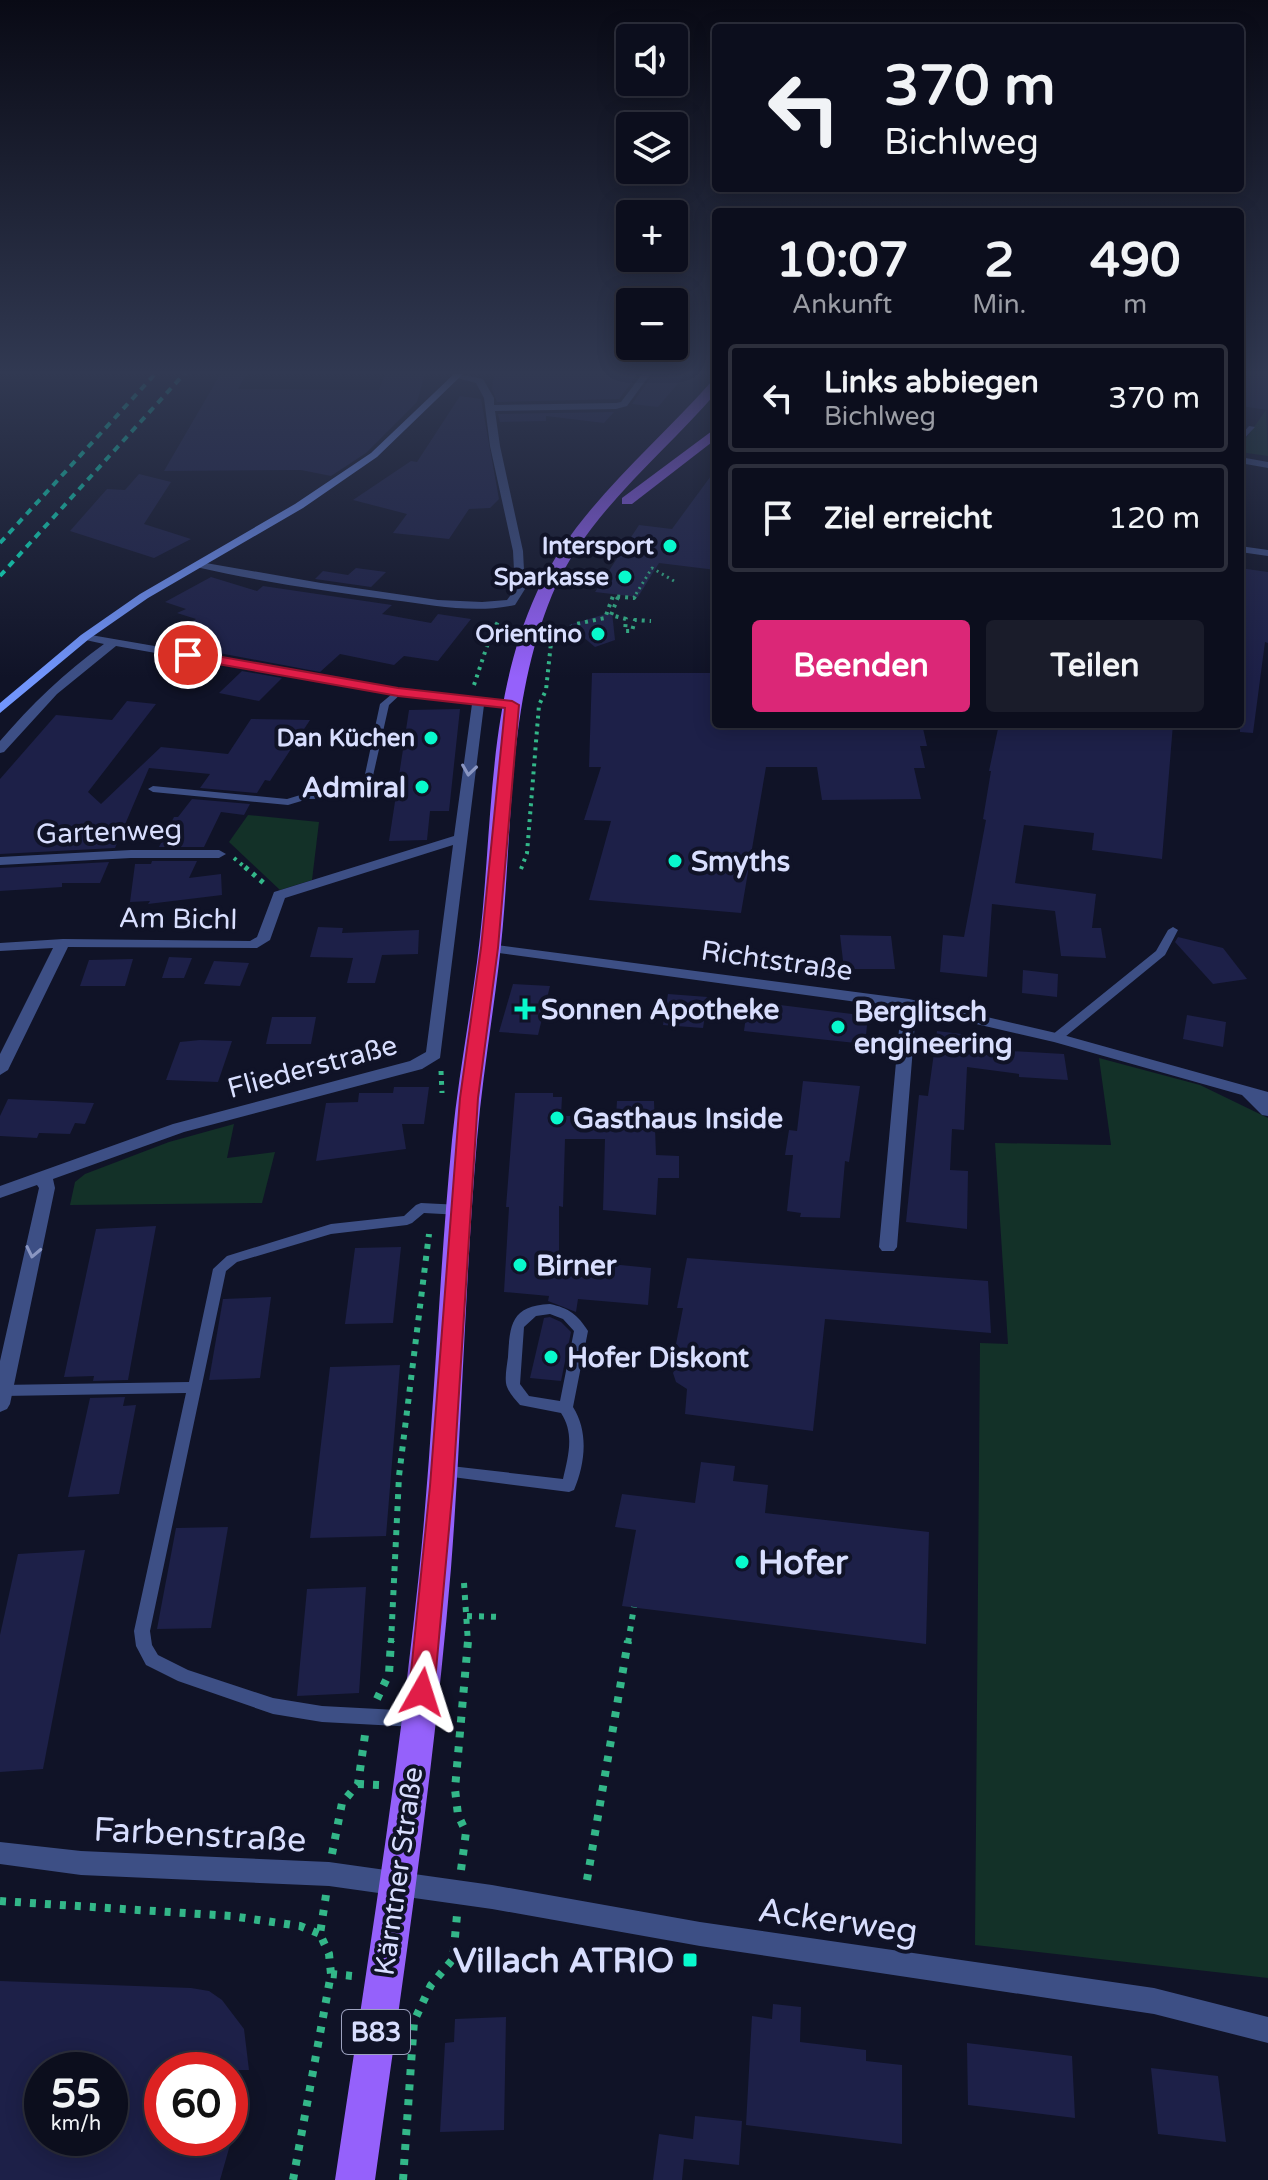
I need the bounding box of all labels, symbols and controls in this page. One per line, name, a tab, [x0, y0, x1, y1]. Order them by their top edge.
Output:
map controls	[616, 24, 688, 360]
button: sound	[616, 24, 688, 96]
text: 370 m	[884, 53, 1055, 120]
icon: left	[752, 56, 856, 160]
button: layers	[616, 112, 688, 184]
text: Bichlweg	[884, 121, 1039, 164]
button: +	[616, 200, 688, 272]
text: 10:07	[776, 232, 909, 290]
text: 2	[984, 232, 1014, 290]
text: 490	[1090, 232, 1180, 290]
button: −	[616, 288, 688, 360]
text: Ankunft	[792, 289, 892, 320]
text: Min.	[972, 289, 1026, 320]
text: m	[1123, 289, 1147, 320]
text: Links abbiegen	[824, 364, 1039, 401]
icon: left	[756, 376, 800, 420]
text: 370 m	[1108, 380, 1200, 417]
text: Bichlweg	[824, 401, 936, 432]
icon: arrive	[756, 496, 800, 540]
text: Ziel erreicht	[824, 500, 992, 537]
text: 120 m	[1108, 500, 1200, 537]
place label: Intersport	[542, 532, 655, 561]
marker: Intersport	[661, 537, 679, 555]
place label: Sparkasse	[494, 563, 609, 592]
marker: Sparkasse	[616, 568, 634, 586]
place label: Orientino	[475, 620, 582, 649]
button: Beenden	[752, 620, 970, 712]
button: Teilen	[986, 620, 1204, 712]
pin	[154, 621, 222, 689]
marker: Orientino	[589, 625, 607, 643]
icon: arrive	[166, 633, 210, 677]
place label: Dan Küchen	[277, 724, 415, 753]
marker: Dan Küchen	[422, 729, 440, 747]
one-way arrow	[461, 763, 478, 777]
place label: Admiral	[302, 771, 406, 805]
marker: Admiral	[413, 778, 431, 796]
street label: Gartenweg	[35, 812, 183, 852]
place label: Smyths	[691, 845, 790, 879]
marker: Smyths	[666, 852, 684, 870]
street label: Am Bichl	[118, 901, 238, 937]
street label: Richtstraße	[699, 934, 855, 988]
place label: Sonnen Apotheke	[541, 993, 779, 1027]
place label: Berglitsch engineering	[854, 995, 1013, 1061]
marker: Sonnen Apotheke	[516, 1000, 534, 1018]
marker: Berglitsch engineering	[829, 1018, 847, 1036]
street label: Fliederstraße	[224, 1028, 401, 1106]
place label: Gasthaus Inside	[573, 1102, 783, 1136]
marker: Gasthaus Inside	[548, 1109, 566, 1127]
one-way arrow	[25, 1245, 42, 1258]
place label: Birner	[536, 1249, 618, 1283]
marker: Birner	[511, 1256, 529, 1274]
place label: Hofer Diskont	[567, 1341, 749, 1375]
marker: Hofer Diskont	[542, 1348, 560, 1366]
place label: Hofer	[758, 1543, 849, 1584]
marker: Hofer	[733, 1553, 751, 1571]
position arrow	[380, 1650, 464, 1734]
street label: Kärntner Straße	[368, 1765, 430, 1978]
street label: Farbenstraße	[93, 1809, 307, 1862]
street label: Ackerweg	[755, 1890, 920, 1953]
place label: Villach ATRIO	[453, 1941, 674, 1982]
marker: Villach ATRIO	[681, 1951, 699, 1969]
road number: B83	[342, 2010, 410, 2054]
speed limit sign: 60	[144, 2052, 248, 2156]
text: 55	[51, 2070, 101, 2118]
text: km/h	[51, 2112, 101, 2136]

